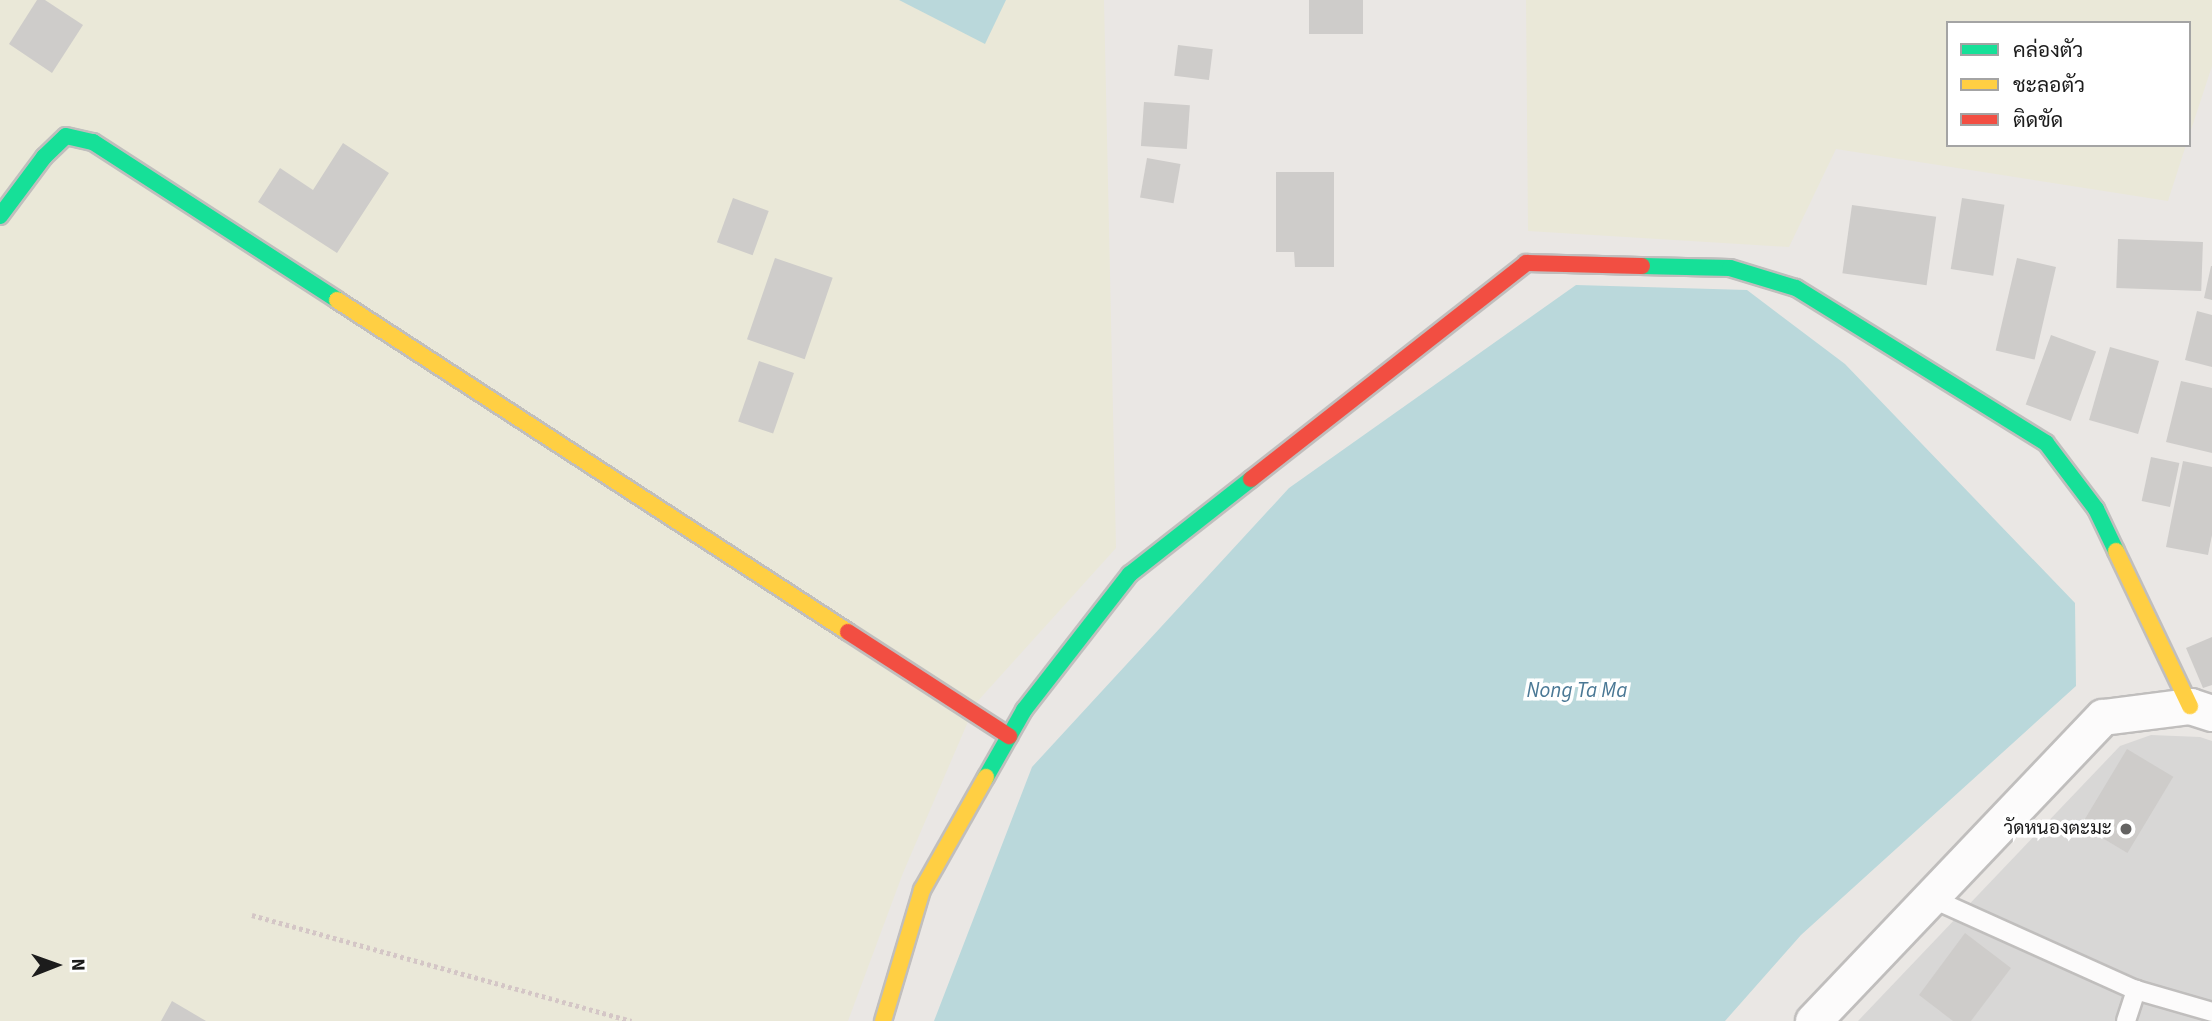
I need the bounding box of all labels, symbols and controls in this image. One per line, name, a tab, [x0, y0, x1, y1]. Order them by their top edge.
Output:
legend	[1946, 21, 2191, 147]
text: คล่องตัว	[2013, 35, 2083, 65]
text: ชะลอตัว	[2013, 70, 2085, 100]
text: ติดขัด	[2013, 105, 2063, 135]
water label: Nong Ta Ma	[1527, 677, 1627, 703]
place label: วัดหนองตะมะ	[2004, 818, 2112, 840]
marker: วัดหนองตะมะ	[2118, 821, 2134, 837]
north arrow	[21, 930, 91, 1000]
text: N	[64, 958, 91, 971]

